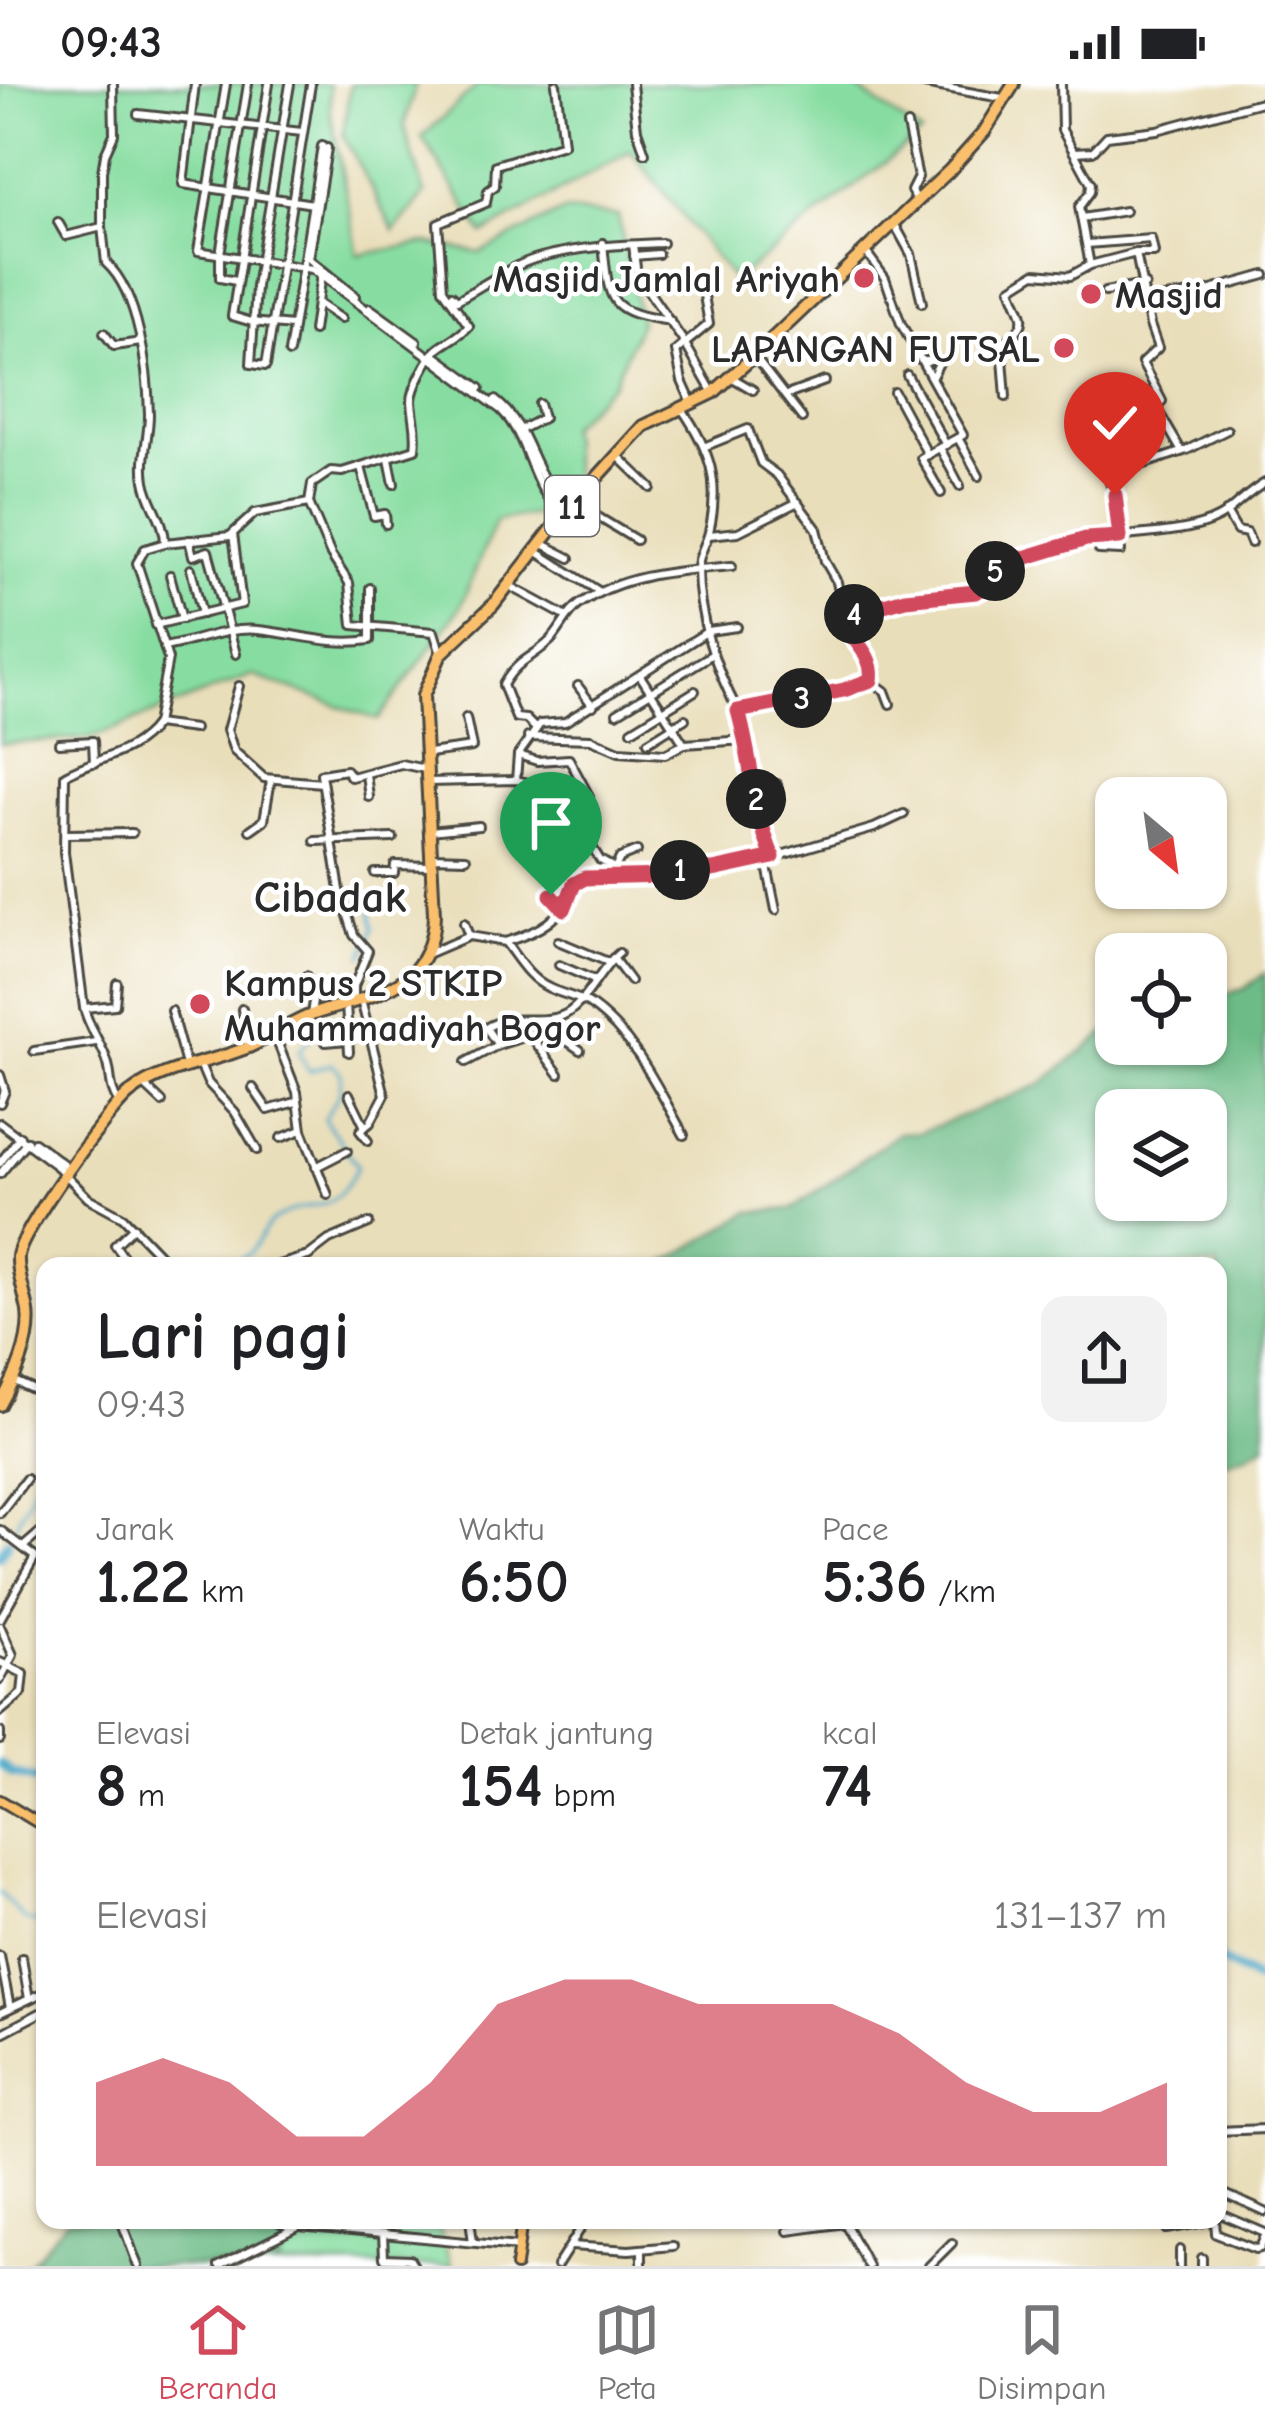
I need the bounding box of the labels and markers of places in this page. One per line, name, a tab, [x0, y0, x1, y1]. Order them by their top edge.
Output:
place label: Masjid Jamlal Ariyah	[493, 257, 840, 302]
marker: Masjid Jamlal Ariyah	[851, 265, 877, 291]
place label: Masjid	[1115, 273, 1223, 318]
marker: Masjid	[1078, 281, 1104, 307]
place label: LAPANGAN FUTSAL	[711, 327, 1040, 372]
marker: LAPANGAN FUTSAL	[1051, 335, 1077, 361]
pin	[1064, 372, 1166, 495]
pin: 5	[965, 541, 1025, 601]
pin: 4	[824, 584, 884, 644]
pin: 3	[772, 668, 832, 728]
pin: 2	[726, 769, 786, 829]
pin	[500, 772, 602, 895]
pin: 1	[650, 840, 710, 900]
place label: Kampus 2 STKIP Muhammadiyah Bogor	[224, 961, 601, 1051]
marker: Kampus 2 STKIP Muhammadiyah Bogor	[187, 991, 213, 1017]

